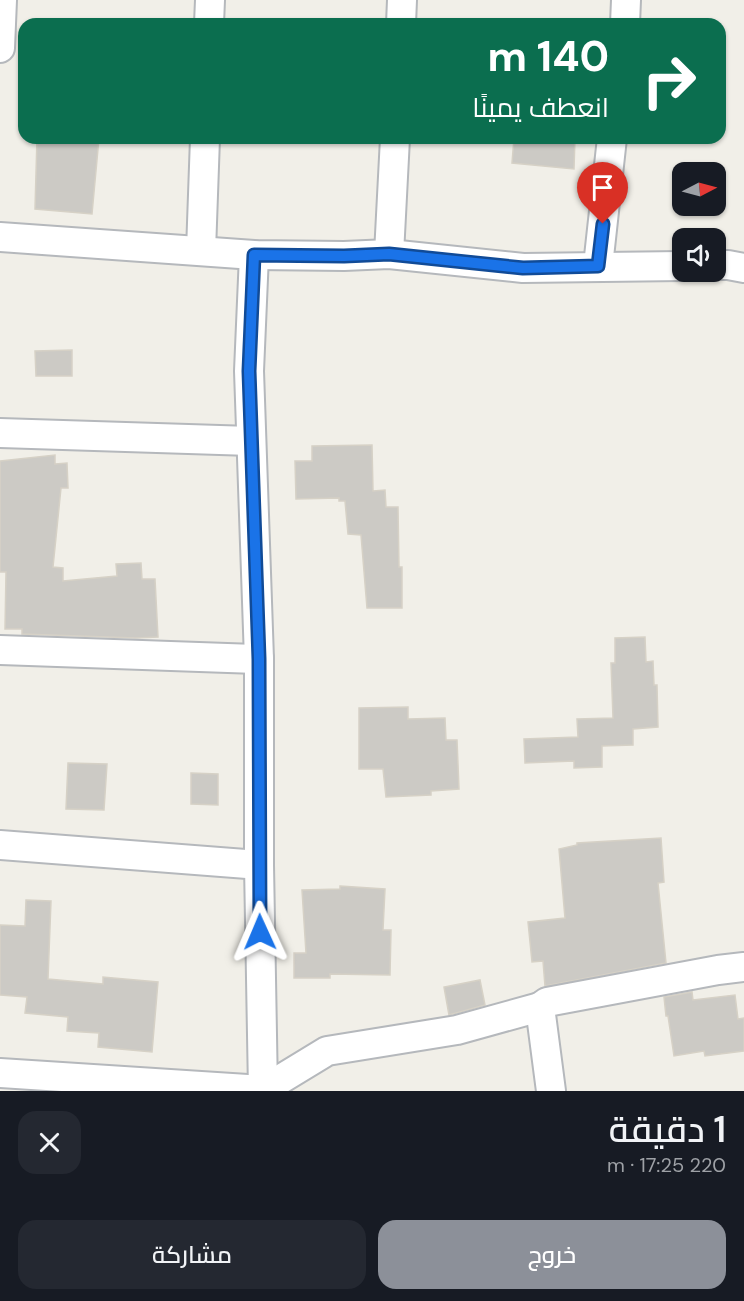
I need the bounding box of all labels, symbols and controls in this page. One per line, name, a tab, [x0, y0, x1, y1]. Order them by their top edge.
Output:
text: 140 m	[487, 29, 609, 84]
icon: right	[630, 42, 708, 120]
text: انعطف يمينًا	[472, 90, 609, 125]
pin	[577, 162, 628, 224]
north arrow	[672, 162, 726, 216]
map controls	[672, 162, 726, 282]
icon: arrive	[586, 171, 619, 204]
button: sound	[672, 228, 726, 282]
position arrow	[228, 900, 292, 964]
text: 1 دقيقة	[609, 1106, 726, 1153]
button: close	[18, 1111, 81, 1174]
text: 220 m · 17:25	[607, 1152, 726, 1178]
button: مشاركة	[18, 1220, 366, 1289]
button: خروج	[378, 1220, 726, 1289]

